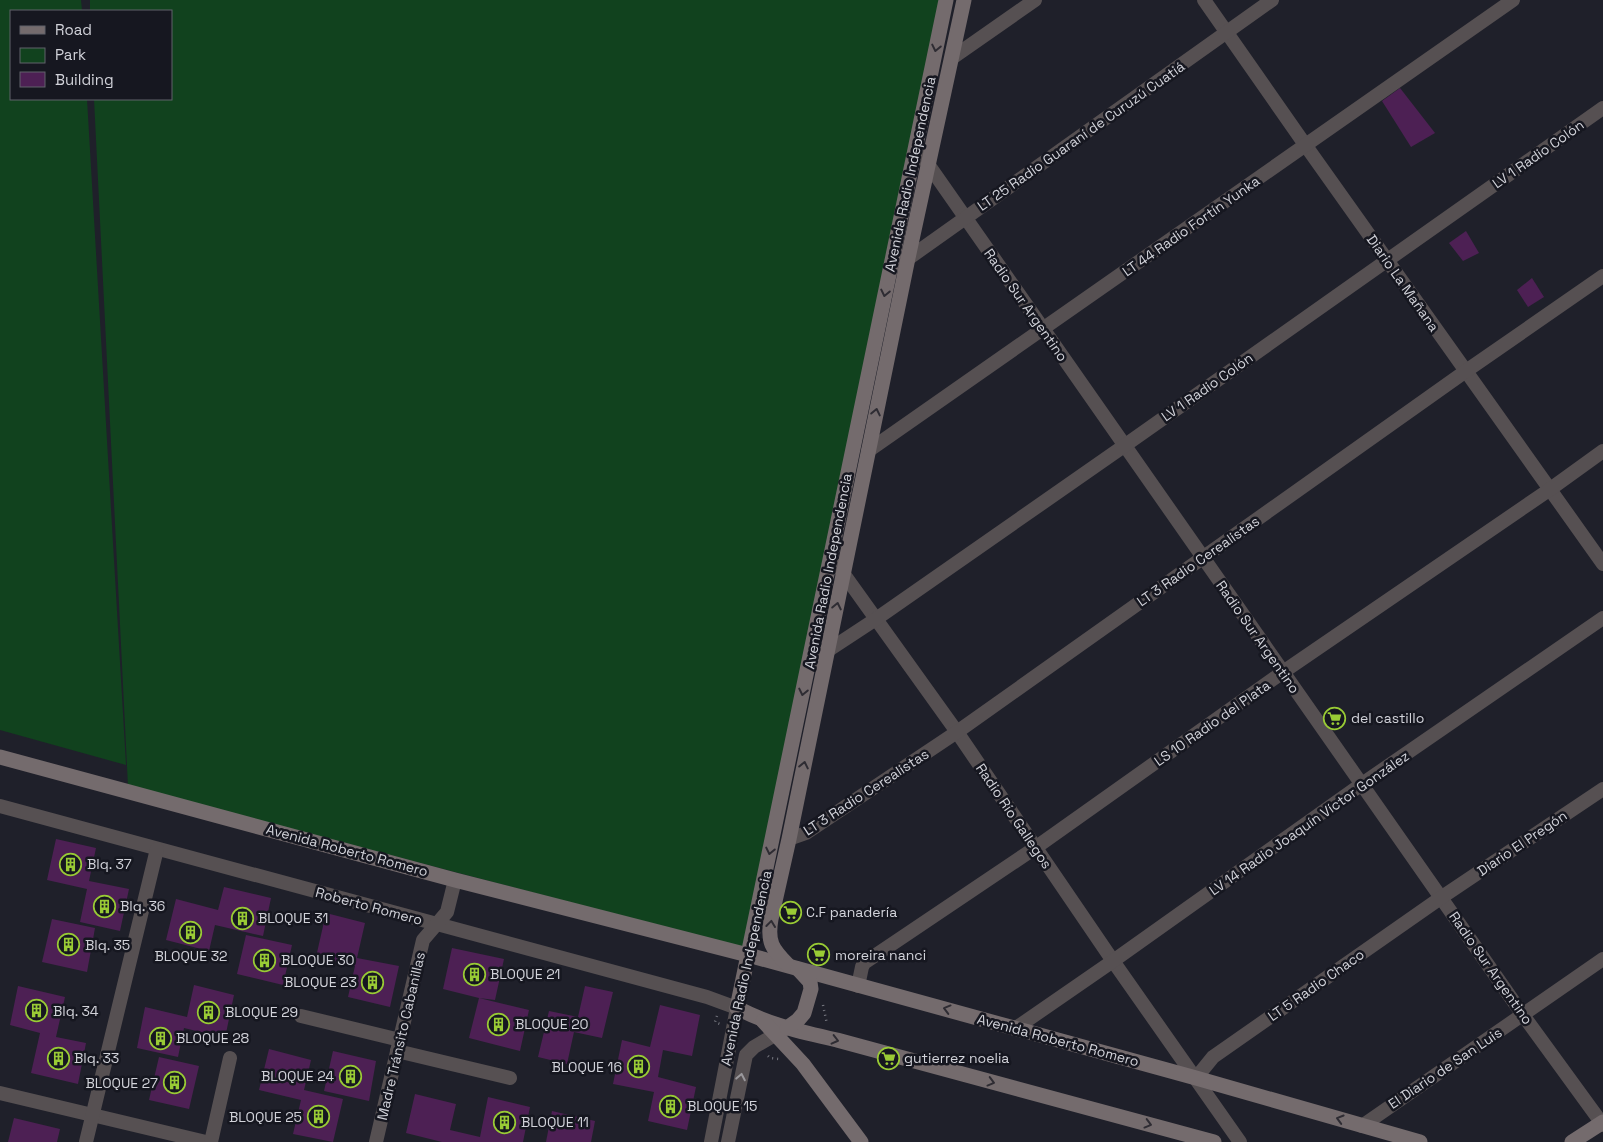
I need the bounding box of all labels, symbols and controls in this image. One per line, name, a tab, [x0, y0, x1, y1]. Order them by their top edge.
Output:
legend	[10, 10, 172, 100]
text: Road	[55, 20, 92, 39]
one-way arrow	[931, 43, 942, 52]
text: Park	[55, 45, 86, 64]
street label: LT 25 Radio Guaraní de Curuzú Cuatiá	[974, 57, 1188, 215]
text: Building	[55, 70, 114, 89]
street label: Avenida Radio Independencia	[880, 75, 940, 273]
street label: LV 1 Radio Colón	[1489, 116, 1587, 192]
street label: LT 44 Radio Fortín Yunka	[1119, 172, 1263, 280]
street label: Diario La Mañana	[1363, 231, 1443, 335]
street label: Radio Sur Argentino	[980, 245, 1072, 365]
one-way arrow	[881, 288, 891, 297]
street label: LV 1 Radio Colón	[1158, 349, 1256, 425]
one-way arrow	[871, 408, 881, 417]
street label: Avenida Radio Independencia	[800, 472, 856, 670]
street label: LT 3 Radio Cerealistas	[1133, 512, 1263, 610]
street label: Radio Sur Argentino	[1212, 577, 1304, 697]
one-way arrow	[831, 602, 842, 610]
street label: LS 10 Radio del Plata	[1150, 676, 1274, 770]
one-way arrow	[799, 687, 809, 696]
supermarket icon: del castillo	[1323, 706, 1347, 730]
place label: del castillo	[1351, 709, 1424, 727]
street label: LT 3 Radio Cerealistas	[800, 745, 932, 839]
street label: LV 14 Radio Joaquín Víctor González	[1205, 747, 1413, 899]
street label: Radio Río Gallegos	[972, 760, 1056, 872]
one-way arrow	[798, 761, 809, 770]
street label: Diario El Pregón	[1474, 806, 1570, 880]
street label: Avenida Roberto Romero	[264, 820, 430, 880]
one-way arrow	[765, 846, 776, 855]
building icon: Blq. 37	[59, 852, 83, 876]
place label: Blq. 37	[87, 855, 132, 873]
street label: Avenida Radio Independencia	[716, 869, 776, 1067]
street label: Roberto Romero	[314, 883, 424, 929]
building icon: Blq. 36	[92, 894, 116, 918]
place label: Blq. 36	[120, 897, 165, 915]
supermarket icon: C.F panadería	[778, 900, 802, 924]
place label: C.F panadería	[806, 903, 897, 921]
building icon: BLOQUE 31	[230, 906, 254, 930]
street label: Radio Sur Argentino	[1445, 908, 1537, 1028]
place label: BLOQUE 31	[258, 909, 328, 927]
one-way arrow	[765, 920, 776, 928]
building icon: BLOQUE 32	[179, 921, 203, 945]
building icon: Blq. 35	[57, 933, 81, 957]
place label: Blq. 35	[85, 936, 130, 954]
supermarket icon: moreira nanci	[807, 943, 831, 967]
street label: LT 5 Radio Chaco	[1264, 945, 1368, 1025]
place label: moreira nanci	[835, 946, 926, 964]
place label: BLOQUE 32	[154, 947, 228, 965]
building icon: BLOQUE 30	[253, 948, 277, 972]
street label: Madre Tránsito Cabanillas	[373, 950, 429, 1122]
place label: BLOQUE 30	[281, 951, 355, 969]
building icon: BLOQUE 21	[462, 962, 486, 986]
place label: BLOQUE 21	[490, 965, 560, 983]
building icon: BLOQUE 23	[361, 970, 385, 994]
place label: BLOQUE 23	[284, 973, 357, 991]
building icon: Blq. 34	[25, 999, 49, 1023]
building icon: BLOQUE 29	[197, 1000, 221, 1024]
place label: Blq. 34	[53, 1002, 99, 1020]
place label: BLOQUE 29	[225, 1003, 298, 1021]
one-way arrow	[943, 1005, 951, 1015]
street label: Avenida Roberto Romero	[975, 1010, 1141, 1070]
building icon: BLOQUE 20	[487, 1012, 511, 1036]
place label: BLOQUE 20	[515, 1015, 589, 1033]
street label: El Diario de San Luis	[1385, 1023, 1505, 1113]
building icon: BLOQUE 28	[148, 1026, 172, 1050]
place label: BLOQUE 28	[176, 1029, 250, 1047]
one-way arrow	[830, 1034, 839, 1045]
building icon: Blq. 33	[46, 1046, 70, 1070]
supermarket icon: gutierrez noelia	[876, 1046, 900, 1070]
place label: Blq. 33	[74, 1049, 119, 1067]
place label: gutierrez noelia	[904, 1049, 1009, 1067]
building icon: BLOQUE 16	[626, 1055, 650, 1079]
place label: BLOQUE 16	[551, 1058, 622, 1076]
building icon: BLOQUE 24	[338, 1064, 362, 1088]
place label: BLOQUE 24	[261, 1067, 334, 1085]
building icon: BLOQUE 27	[162, 1071, 186, 1095]
one-way arrow	[735, 1072, 745, 1081]
place label: BLOQUE 27	[86, 1074, 158, 1092]
one-way arrow	[987, 1076, 996, 1087]
building icon: BLOQUE 15	[659, 1094, 683, 1118]
place label: BLOQUE 15	[687, 1097, 757, 1115]
building icon: BLOQUE 25	[306, 1105, 330, 1129]
place label: BLOQUE 25	[229, 1108, 302, 1126]
building icon: BLOQUE 11	[493, 1110, 517, 1134]
place label: BLOQUE 11	[521, 1113, 589, 1131]
one-way arrow	[1336, 1115, 1344, 1125]
one-way arrow	[1144, 1119, 1152, 1129]

